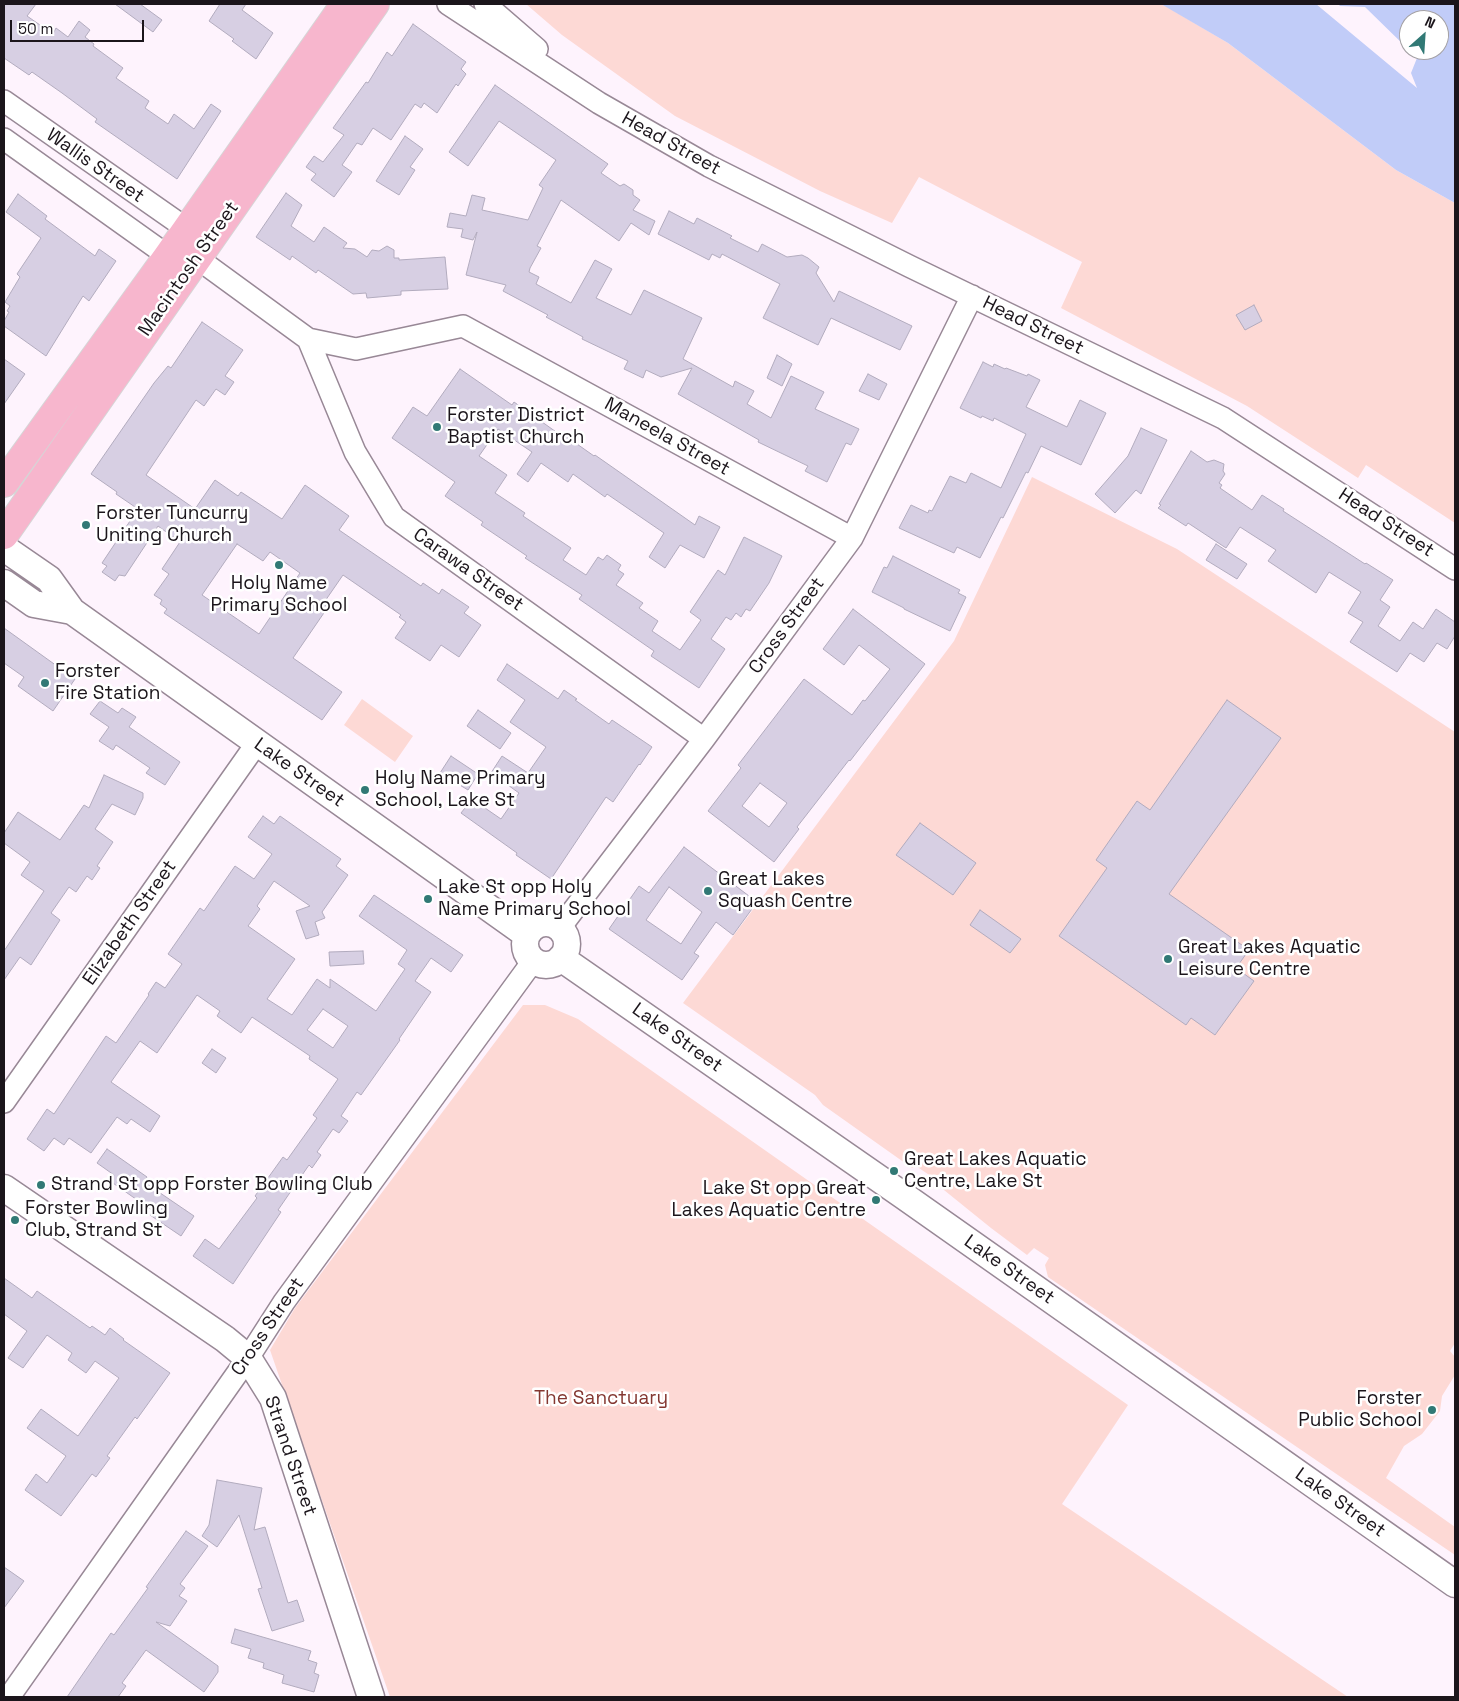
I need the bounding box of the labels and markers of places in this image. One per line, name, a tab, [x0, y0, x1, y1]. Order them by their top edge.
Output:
place label: Forster District Baptist Church	[447, 405, 585, 449]
marker: Forster District Baptist Church	[431, 421, 443, 433]
place label: Forster Tuncurry Uniting Church	[96, 503, 248, 547]
marker: Forster Tuncurry Uniting Church	[80, 519, 92, 531]
marker: Holy Name Primary School	[273, 559, 285, 571]
place label: Holy Name Primary School	[211, 573, 347, 617]
place label: Forster Fire Station	[55, 661, 160, 705]
marker: Forster Fire Station	[39, 677, 51, 689]
place label: Holy Name Primary School, Lake St	[375, 768, 546, 812]
marker: Holy Name Primary School, Lake St	[359, 784, 371, 796]
place label: Great Lakes Squash Centre	[718, 869, 853, 913]
place label: Lake St opp Holy Name Primary School	[438, 877, 631, 921]
marker: Great Lakes Squash Centre	[702, 885, 714, 897]
marker: Lake St opp Holy Name Primary School	[422, 893, 434, 905]
place label: Great Lakes Aquatic Leisure Centre	[1178, 937, 1361, 981]
marker: Great Lakes Aquatic Leisure Centre	[1162, 953, 1174, 965]
place label: Great Lakes Aquatic Centre, Lake St	[904, 1149, 1087, 1193]
marker: Great Lakes Aquatic Centre, Lake St	[888, 1165, 900, 1177]
place label: Strand St opp Forster Bowling Club	[51, 1174, 373, 1196]
place label: Lake St opp Great Lakes Aquatic Centre	[671, 1178, 866, 1222]
marker: Strand St opp Forster Bowling Club	[35, 1179, 47, 1191]
marker: Lake St opp Great Lakes Aquatic Centre	[870, 1194, 882, 1206]
place label: Forster Bowling Club, Strand St	[25, 1198, 168, 1242]
marker: Forster Bowling Club, Strand St	[9, 1214, 21, 1226]
place label: Forster Public School	[1298, 1388, 1422, 1432]
marker: Forster Public School	[1426, 1404, 1438, 1416]

